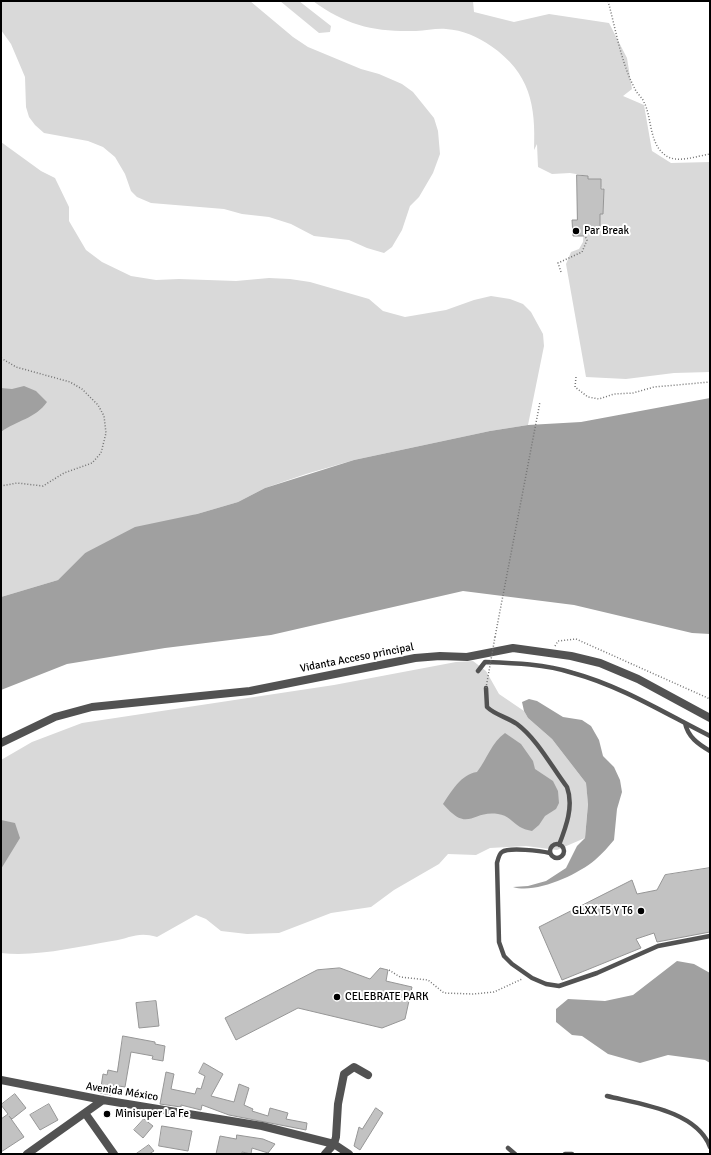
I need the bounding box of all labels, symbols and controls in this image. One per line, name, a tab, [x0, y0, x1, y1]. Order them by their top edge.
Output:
place label: Par Break	[584, 224, 629, 238]
marker: Par Break	[571, 226, 581, 236]
street label: Vidanta Acceso principal	[299, 640, 415, 676]
place label: GLXX T5 Y T6	[572, 904, 633, 918]
marker: GLXX T5 Y T6	[636, 906, 646, 916]
place label: CELEBRATE PARK	[345, 990, 429, 1004]
marker: CELEBRATE PARK	[332, 992, 342, 1002]
street label: Avenida México	[85, 1080, 159, 1104]
place label: Minisuper La Fe	[115, 1107, 189, 1121]
marker: Minisuper La Fe	[102, 1109, 112, 1119]

